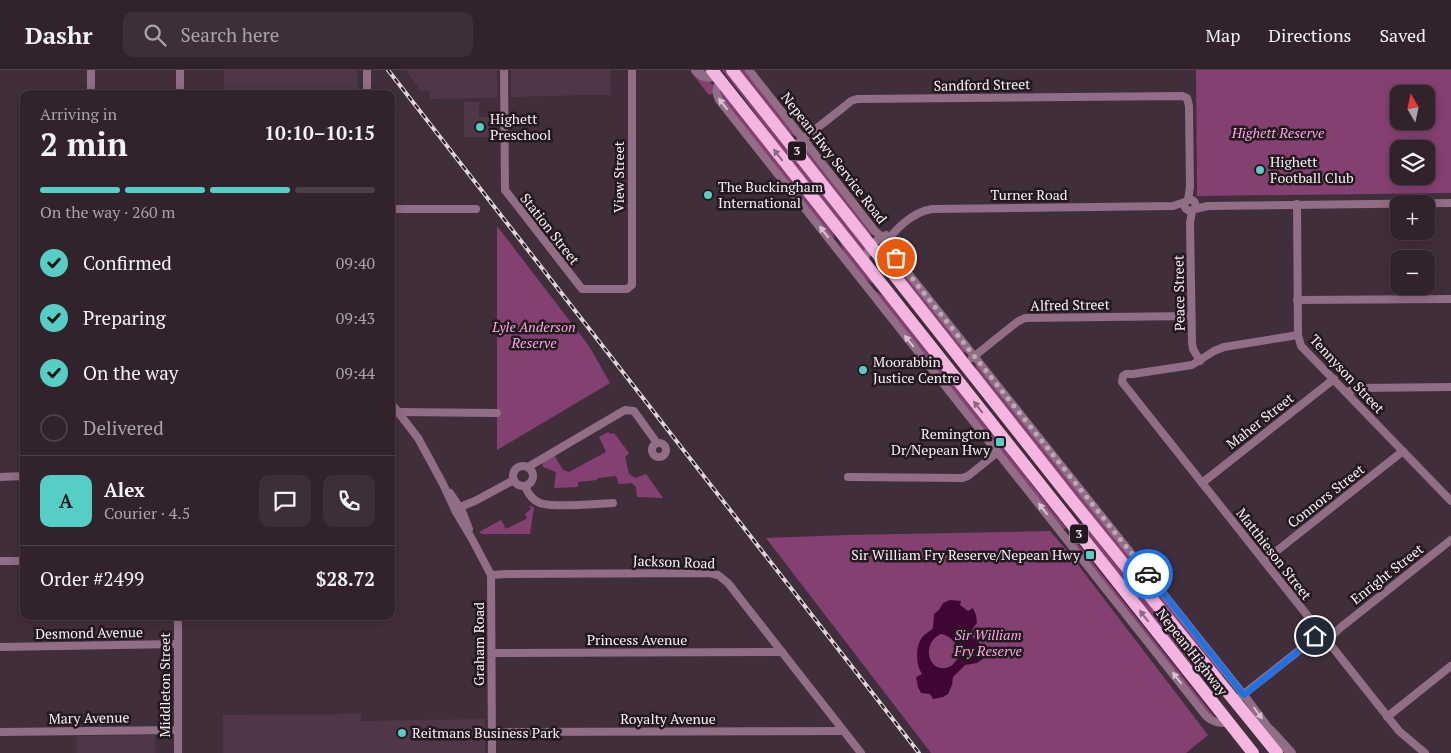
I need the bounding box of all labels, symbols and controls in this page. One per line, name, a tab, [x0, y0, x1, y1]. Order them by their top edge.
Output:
search box	[123, 12, 473, 57]
text: Dashr	[25, 19, 93, 51]
icon: search	[141, 21, 169, 49]
text: Search here	[181, 22, 279, 47]
text: Map	[1205, 23, 1240, 47]
text: Directions	[1268, 23, 1351, 47]
text: Saved	[1379, 23, 1426, 47]
street label: Sandford Street	[933, 74, 1031, 95]
north arrow	[1390, 85, 1435, 130]
map controls	[1390, 85, 1435, 295]
street label: Nepean Hwy Service Road	[777, 88, 892, 227]
one-way arrow	[718, 98, 728, 111]
text: Arriving in	[40, 103, 117, 125]
place label: Highett Preschool	[490, 109, 551, 144]
text: 10:10–10:15	[264, 120, 375, 145]
marker: Highett Preschool	[474, 121, 486, 133]
text: 2 min	[40, 123, 128, 165]
park label: Highett Reserve	[1231, 123, 1325, 142]
street label: View Street	[609, 140, 628, 213]
button: layers	[1390, 140, 1435, 185]
road number: 3	[788, 142, 806, 160]
one-way arrow	[773, 149, 784, 162]
place label: Highett Football Club	[1270, 152, 1354, 187]
marker: Highett Football Club	[1254, 164, 1266, 176]
place label: The Buckingham International	[718, 177, 823, 212]
street label: Turner Road	[990, 185, 1068, 204]
street label: Station Street	[516, 189, 585, 269]
marker: The Buckingham International	[702, 189, 714, 201]
button: +	[1390, 195, 1435, 240]
text: On the way · 260 m	[40, 201, 175, 223]
one-way arrow	[818, 226, 829, 239]
pin	[875, 237, 917, 279]
icon: bag	[882, 244, 910, 272]
icon: check	[40, 249, 68, 277]
text: Confirmed	[83, 250, 172, 275]
button: −	[1390, 250, 1435, 295]
text: 09:40	[336, 252, 375, 274]
street label: Peace Street	[1168, 254, 1189, 331]
street label: Alfred Street	[1030, 294, 1111, 315]
icon: check	[40, 304, 68, 332]
text: Preparing	[83, 305, 166, 330]
text: 09:43	[336, 307, 375, 329]
park label: Lyle Anderson Reserve	[491, 317, 576, 352]
street label: Tennyson Street	[1306, 330, 1389, 418]
one-way arrow	[904, 335, 915, 348]
place label: Moorabbin Justice Centre	[873, 352, 960, 387]
icon: check	[40, 359, 68, 387]
text: On the way	[83, 360, 178, 385]
text: 09:44	[336, 362, 375, 384]
marker: Moorabbin Justice Centre	[857, 364, 869, 376]
street label: Maher Street	[1222, 388, 1298, 453]
one-way arrow	[973, 400, 984, 413]
text: Delivered	[83, 415, 164, 440]
place label: Remington Dr/Nepean Hwy	[891, 424, 991, 459]
marker: Remington Dr/Nepean Hwy	[994, 436, 1006, 448]
street label: Connors Street	[1283, 459, 1369, 532]
button: chat	[259, 475, 311, 527]
button: phone	[323, 475, 375, 527]
text: Alex	[104, 477, 145, 502]
text: A	[59, 488, 73, 513]
text: Courier · 4.5	[104, 502, 190, 524]
one-way arrow	[1038, 503, 1049, 516]
street label: Matthieson Street	[1232, 504, 1317, 604]
road number: 3	[1070, 524, 1088, 544]
street label: Enright Street	[1346, 539, 1428, 608]
place label: Sir William Fry Reserve/Nepean Hwy	[851, 545, 1081, 564]
marker: Sir William Fry Reserve/Nepean Hwy	[1084, 549, 1096, 561]
courier	[1123, 549, 1173, 599]
street label: Jackson Road	[633, 551, 716, 572]
icon: car	[1134, 560, 1162, 588]
text: Order #2499	[40, 566, 144, 591]
text: $28.72	[316, 566, 375, 591]
street label: Graham Road	[469, 602, 488, 686]
street label: Nepean Highway	[1152, 604, 1233, 700]
one-way arrow	[1139, 610, 1150, 623]
pin	[1294, 615, 1336, 657]
street label: Desmond Avenue	[35, 622, 143, 643]
icon: home	[1301, 622, 1329, 650]
park label: Sir William Fry Reserve	[953, 625, 1022, 660]
street label: Princess Avenue	[587, 630, 687, 649]
street label: Middleton Street	[155, 632, 174, 738]
one-way arrow	[1171, 671, 1182, 684]
one-way arrow	[1252, 706, 1263, 719]
street label: Mary Avenue	[48, 707, 130, 728]
street label: Royalty Avenue	[620, 709, 716, 728]
place label: Reitmans Business Park	[412, 723, 561, 742]
marker: Reitmans Business Park	[396, 727, 408, 739]

